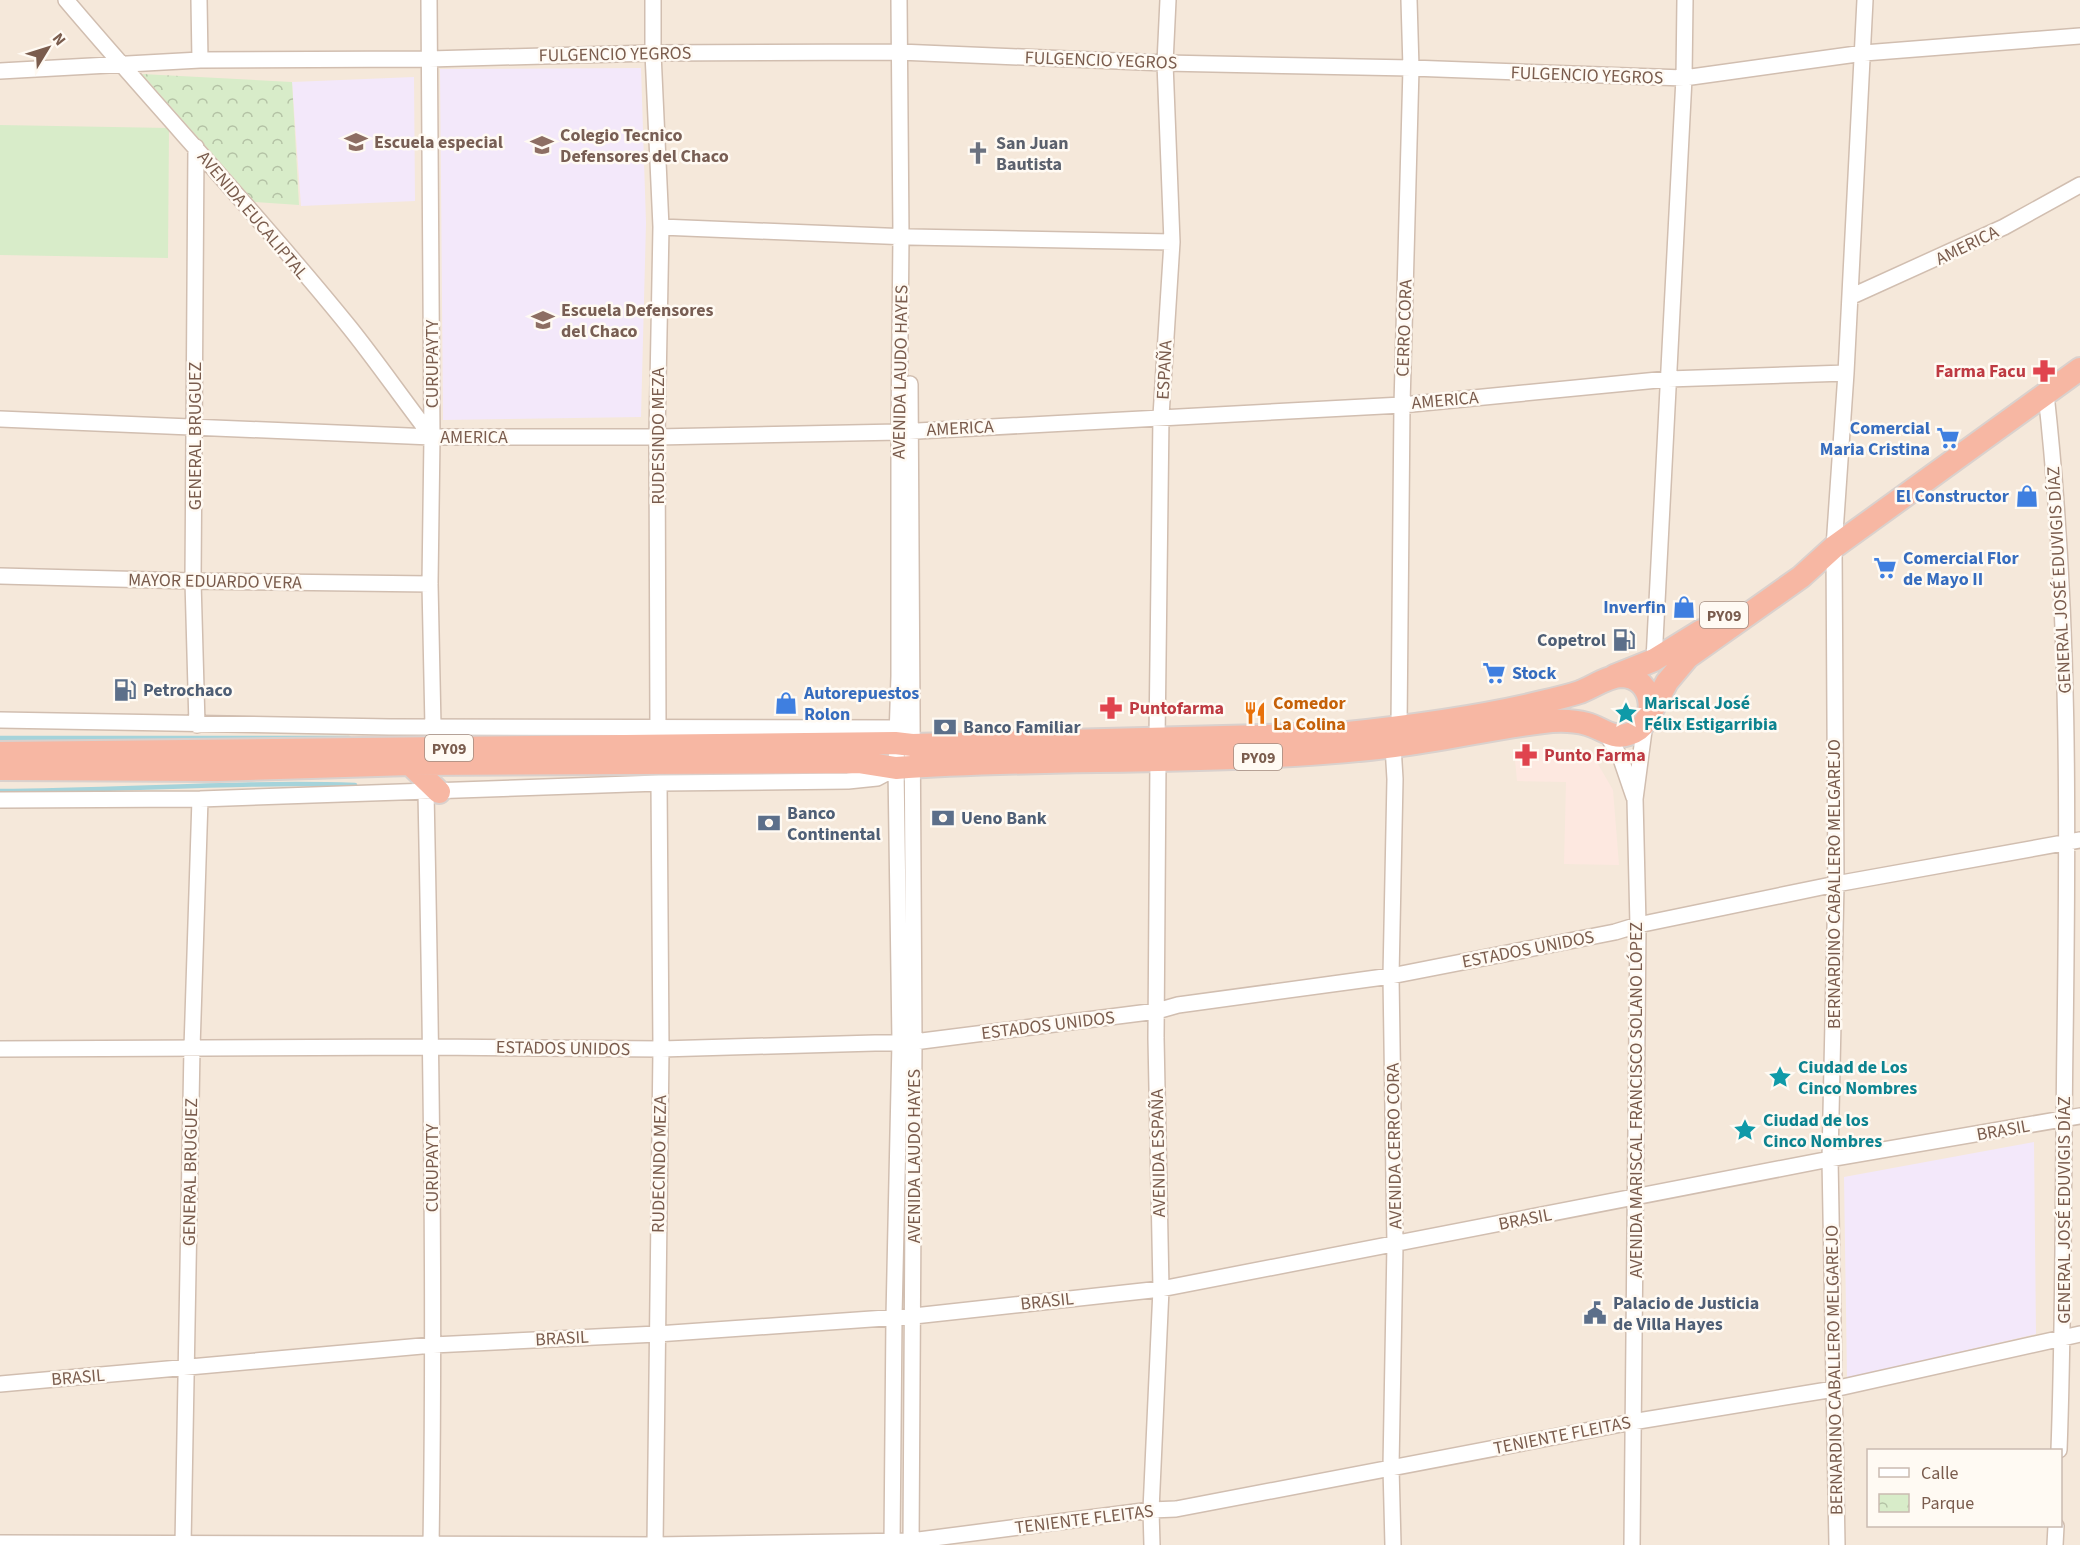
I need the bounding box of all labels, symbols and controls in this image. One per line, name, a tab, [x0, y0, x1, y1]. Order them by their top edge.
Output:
north arrow	[18, 18, 78, 78]
text: N	[47, 28, 71, 50]
street label: FULGENCIO YEGROS	[539, 41, 691, 68]
street label: FULGENCIO YEGROS	[1024, 45, 1178, 76]
street label: FULGENCIO YEGROS	[1510, 60, 1664, 91]
place label: Colegio Tecnico Defensores del Chaco	[560, 123, 729, 169]
school or university icon: Escuela especial	[343, 129, 369, 155]
place label: Escuela especial	[374, 130, 503, 155]
place label: San Juan Bautista	[996, 131, 1069, 177]
school or university icon: Colegio Tecnico Defensores del Chaco	[529, 132, 555, 158]
church icon: San Juan Bautista	[965, 140, 991, 166]
street label: AVENIDA EUCALIPTAL	[191, 146, 314, 285]
street label: AMERICA	[1931, 219, 2003, 271]
street label: CERRO CORA	[1390, 279, 1419, 377]
street label: AVENIDA LAUDO HAYES	[886, 285, 915, 459]
place label: Escuela Defensores del Chaco	[561, 298, 714, 344]
school or university icon: Escuela Defensores del Chaco	[530, 307, 556, 333]
street label: CURUPAYTY	[420, 319, 445, 408]
street label: ESPAÑA	[1150, 339, 1179, 400]
pharmacy icon: Farma Facu	[2031, 358, 2057, 384]
place label: Farma Facu	[1935, 359, 2026, 384]
street label: GENERAL BRUGUEZ	[183, 362, 208, 510]
street label: RUDESINDO MEZA	[646, 367, 671, 504]
street label: AMERICA	[1410, 385, 1480, 416]
street label: AMERICA	[926, 414, 995, 443]
place label: Comercial Maria Cristina	[1820, 416, 1930, 462]
street label: AMERICA	[440, 425, 508, 450]
supermarket icon: Comercial Maria Cristina	[1935, 425, 1961, 451]
street label: GENERAL JOSÉ EDUVIGIS DÍAZ	[2041, 466, 2078, 694]
shop icon: El Constructor	[2014, 483, 2040, 509]
place label: El Constructor	[1896, 484, 2010, 509]
place label: Comercial Flor de Mayo II	[1903, 546, 2019, 592]
supermarket icon: Comercial Flor de Mayo II	[1872, 555, 1898, 581]
street label: MAYOR EDUARDO VERA	[128, 567, 302, 596]
shop icon: Inverfin	[1671, 594, 1697, 620]
place label: Inverfin	[1603, 595, 1666, 620]
road number: PY09	[1700, 602, 1748, 628]
fuel station icon: Copetrol	[1611, 627, 1637, 653]
place label: Copetrol	[1537, 628, 1606, 653]
supermarket icon: Stock	[1481, 660, 1507, 686]
place label: Stock	[1512, 661, 1556, 686]
fuel station icon: Petrochaco	[112, 677, 138, 703]
place label: Petrochaco	[143, 678, 232, 703]
place label: Autorepuestos Rolon	[803, 681, 919, 727]
shop icon: Autorepuestos Rolon	[773, 690, 799, 716]
place label: Comedor La Colina	[1273, 691, 1347, 737]
place label: Mariscal José Félix Estigarribia	[1644, 691, 1778, 737]
pharmacy icon: Puntofarma	[1098, 695, 1124, 721]
place label: Puntofarma	[1129, 696, 1224, 721]
restaurant icon: Comedor La Colina	[1242, 700, 1268, 726]
place icon: Mariscal José Félix Estigarribia	[1613, 700, 1639, 726]
bank icon: Banco Familiar	[932, 714, 958, 740]
place label: Banco Familiar	[963, 715, 1081, 740]
road number: PY09	[425, 735, 473, 761]
street label: BERNARDINO CABALLERO MELGAREJO	[1822, 739, 1847, 1029]
pharmacy icon: Punto Farma	[1513, 742, 1539, 768]
place label: Punto Farma	[1544, 743, 1646, 768]
road number: PY09	[1234, 744, 1282, 770]
place label: Banco Continental	[787, 801, 881, 847]
bank icon: Ueno Bank	[930, 805, 956, 831]
place label: Ueno Bank	[961, 806, 1047, 831]
bank icon: Banco Continental	[756, 810, 782, 836]
street label: AVENIDA MARISCAL FRANCISCO SOLANO LÓPEZ	[1624, 922, 1649, 1278]
street label: ESTADOS UNIDOS	[1460, 924, 1596, 975]
street label: ESTADOS UNIDOS	[980, 1005, 1116, 1046]
street label: ESTADOS UNIDOS	[496, 1035, 630, 1062]
place label: Ciudad de Los Cinco Nombres	[1798, 1055, 1917, 1101]
street label: AVENIDA CERRO CORA	[1381, 1062, 1408, 1229]
place icon: Ciudad de Los Cinco Nombres	[1767, 1064, 1793, 1090]
street label: AVENIDA LAUDO HAYES	[902, 1069, 927, 1243]
street label: AVENIDA ESPAÑA	[1145, 1088, 1172, 1217]
street label: RUDECINDO MEZA	[646, 1095, 673, 1233]
street label: GENERAL JOSÉ EDUVIGIS DÍAZ	[2052, 1096, 2077, 1324]
street label: GENERAL BRUGUEZ	[177, 1098, 204, 1246]
place label: Ciudad de los Cinco Nombres	[1763, 1108, 1882, 1154]
street label: BRASIL	[1975, 1113, 2032, 1147]
place icon: Ciudad de los Cinco Nombres	[1732, 1117, 1758, 1143]
street label: CURUPAYTY	[420, 1123, 445, 1212]
street label: BRASIL	[1496, 1202, 1554, 1237]
street label: BERNARDINO CABALLERO MELGAREJO	[1819, 1225, 1850, 1515]
street label: BRASIL	[1019, 1286, 1075, 1317]
place label: Palacio de Justicia de Villa Hayes	[1613, 1291, 1759, 1337]
public building icon: Palacio de Justicia de Villa Hayes	[1582, 1300, 1608, 1326]
street label: BRASIL	[535, 1325, 590, 1352]
street label: BRASIL	[50, 1363, 106, 1392]
street label: TENIENTE FLEITAS	[1491, 1410, 1633, 1461]
legend	[1867, 1449, 2062, 1527]
text: Calle	[1921, 1461, 1959, 1486]
text: Parque	[1921, 1491, 1974, 1516]
street label: TENIENTE FLEITAS	[1013, 1499, 1155, 1540]

